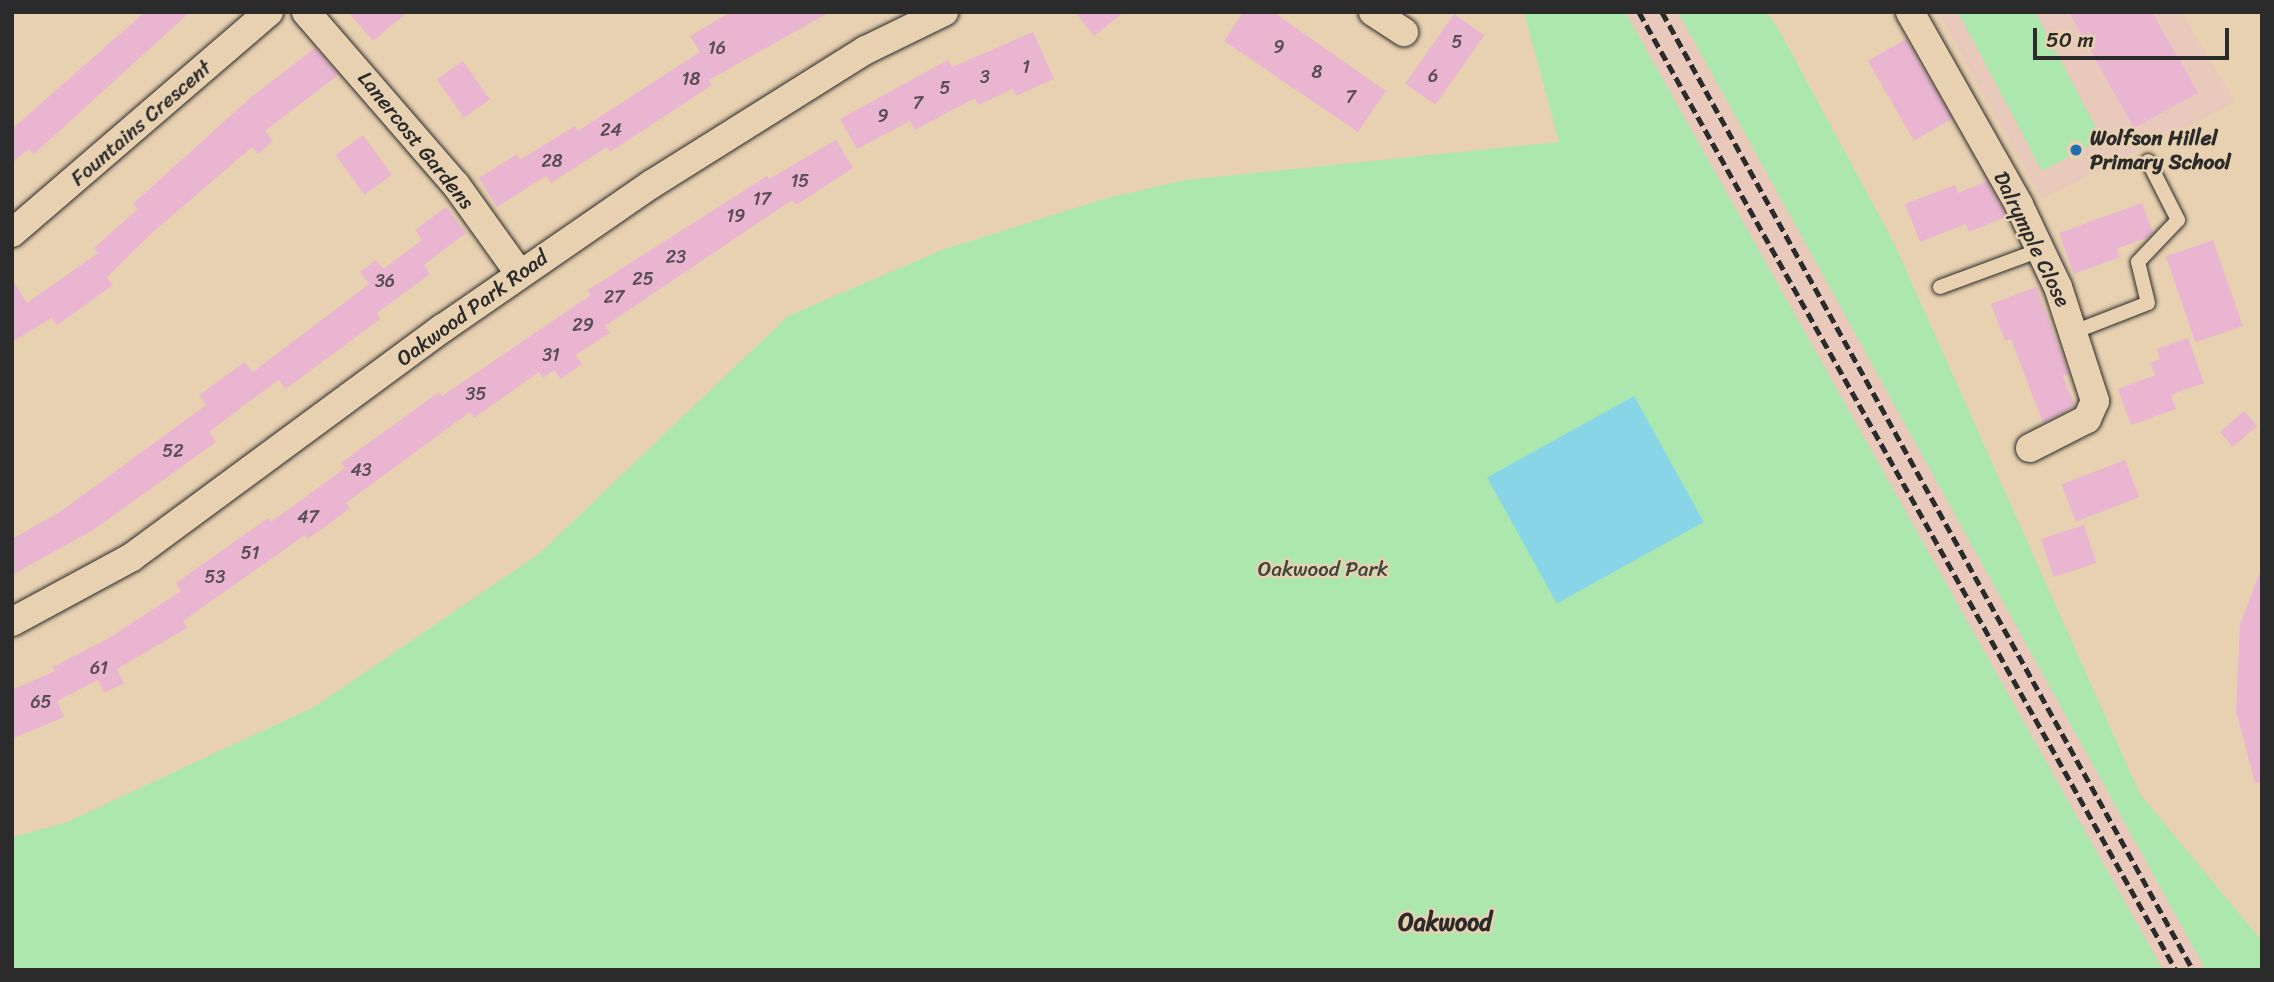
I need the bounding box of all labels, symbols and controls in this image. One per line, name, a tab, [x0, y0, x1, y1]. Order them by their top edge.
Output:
scale bar	[2036, 14, 2232, 58]
text: 50 m	[2046, 21, 2094, 59]
house number: 5	[1452, 31, 1462, 53]
house number: 9	[1273, 36, 1285, 58]
house number: 16	[708, 37, 726, 59]
street label: Fountains Crescent	[65, 54, 217, 192]
house number: 1	[1022, 56, 1030, 78]
house number: 8	[1312, 61, 1322, 83]
house number: 6	[1428, 65, 1438, 87]
street label: Lanercost Gardens	[352, 66, 480, 214]
house number: 3	[980, 66, 990, 88]
house number: 18	[682, 68, 700, 90]
house number: 5	[940, 77, 950, 99]
house number: 7	[1346, 86, 1356, 108]
house number: 7	[913, 92, 923, 114]
house number: 9	[877, 105, 889, 127]
house number: 24	[600, 119, 622, 141]
place label: Wolfson Hillel Primary School	[2090, 125, 2231, 175]
marker: Wolfson Hillel Primary School	[2068, 142, 2084, 158]
house number: 28	[541, 150, 563, 172]
street label: Dalrymple Close	[1988, 167, 2076, 311]
house number: 15	[791, 170, 809, 192]
house number: 17	[753, 188, 771, 210]
house number: 19	[727, 205, 745, 227]
street label: Oakwood Park Road	[391, 245, 553, 371]
house number: 23	[666, 246, 686, 268]
house number: 25	[632, 268, 654, 290]
house number: 36	[375, 270, 395, 292]
house number: 27	[604, 286, 624, 308]
house number: 29	[572, 314, 594, 336]
house number: 31	[542, 344, 560, 366]
house number: 35	[466, 383, 486, 405]
house number: 52	[162, 440, 184, 462]
house number: 43	[350, 459, 372, 481]
house number: 47	[297, 506, 319, 528]
house number: 51	[241, 542, 259, 564]
park label: Oakwood Park	[1258, 556, 1388, 582]
house number: 53	[205, 566, 225, 588]
house number: 61	[90, 657, 108, 679]
house number: 65	[30, 691, 52, 713]
district label: Oakwood	[1398, 909, 1492, 937]

